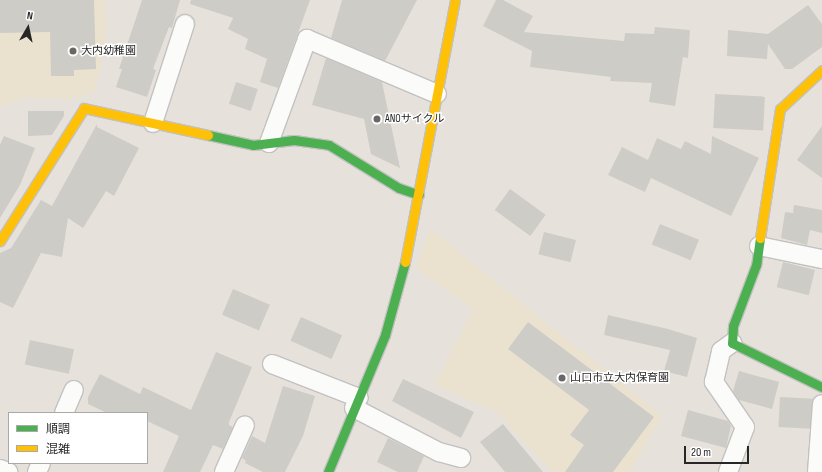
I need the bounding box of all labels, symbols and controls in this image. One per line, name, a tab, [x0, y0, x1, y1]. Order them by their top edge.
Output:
north arrow	[8, 8, 48, 48]
text: N	[26, 9, 34, 23]
place label: 大内幼稚園	[81, 44, 136, 58]
marker: 大内幼稚園	[68, 46, 78, 56]
place label: ANOサイクル	[385, 112, 445, 126]
marker: ANOサイクル	[372, 114, 382, 124]
place label: 山口市立大内保育園	[570, 371, 669, 385]
marker: 山口市立大内保育園	[557, 373, 567, 383]
legend	[8, 412, 148, 464]
text: 順調	[46, 422, 70, 437]
scale bar	[686, 438, 751, 464]
text: 混雑	[46, 442, 70, 457]
text: 20 m	[691, 445, 711, 460]

